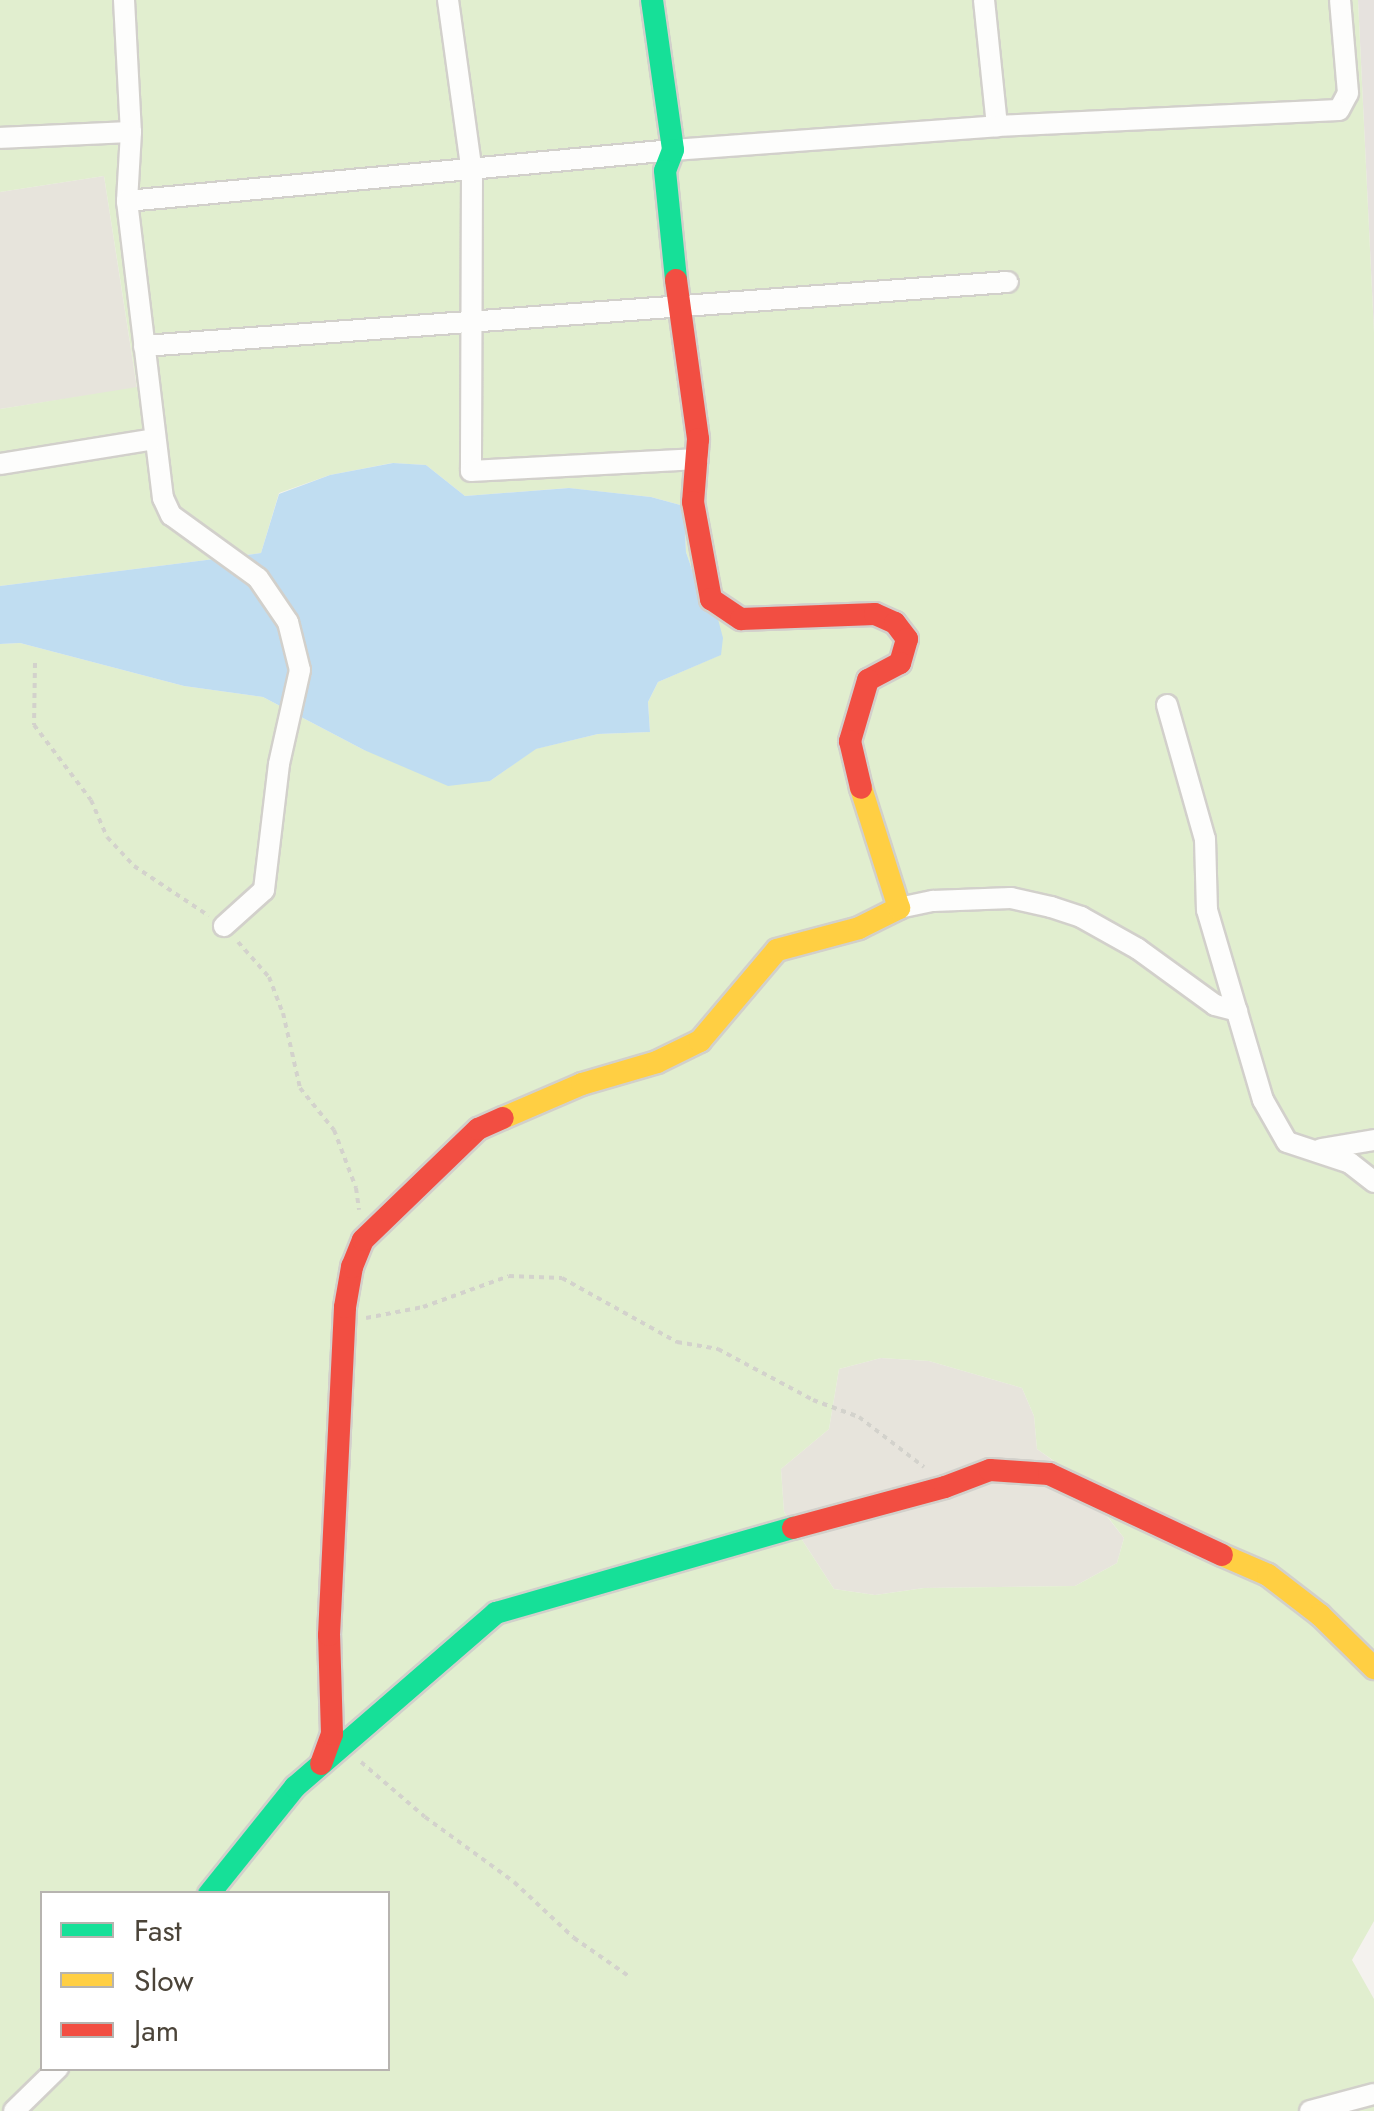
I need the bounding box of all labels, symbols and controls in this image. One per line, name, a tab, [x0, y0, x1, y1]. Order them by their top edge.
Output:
legend	[40, 1891, 390, 2071]
text: Fast	[134, 1909, 182, 1952]
text: Slow	[134, 1959, 194, 2002]
text: Jam	[134, 2009, 179, 2052]

